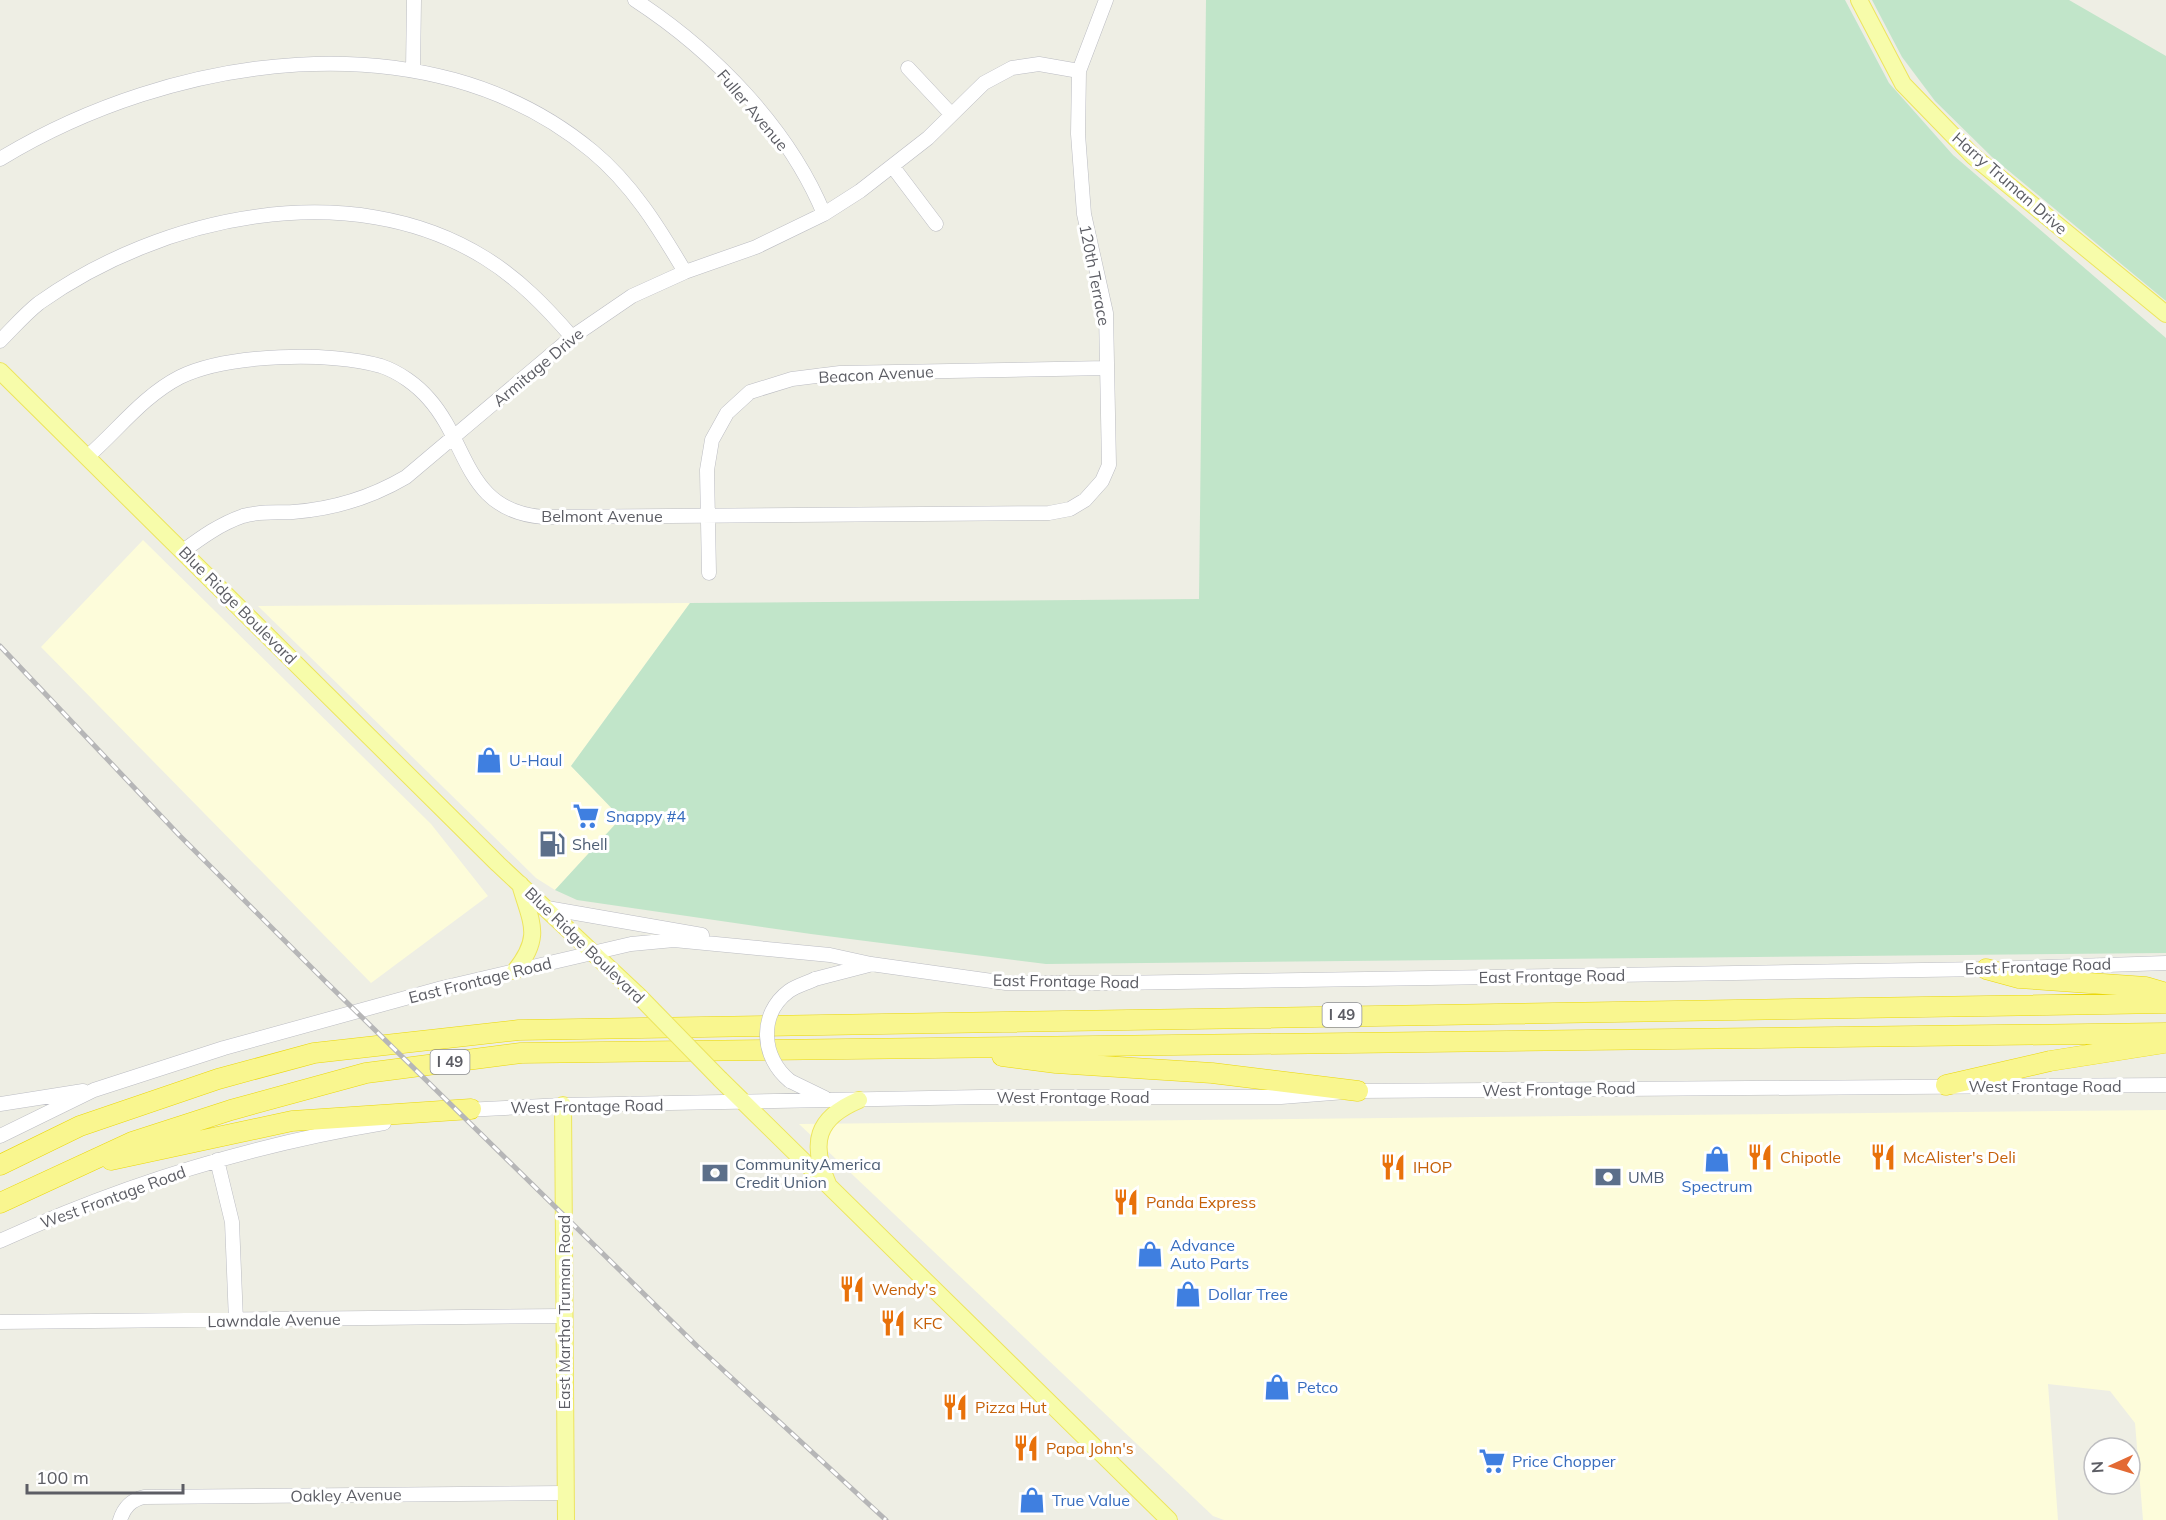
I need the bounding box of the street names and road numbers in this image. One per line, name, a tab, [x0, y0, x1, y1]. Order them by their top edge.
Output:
street label: Fuller Avenue	[713, 65, 793, 155]
street label: Harry Truman Drive	[1948, 128, 2072, 238]
street label: 120th Terrace	[1075, 223, 1115, 327]
street label: Armitage Drive	[489, 323, 587, 411]
street label: Beacon Avenue	[818, 361, 934, 387]
street label: Belmont Avenue	[541, 506, 663, 526]
street label: Blue Ridge Boulevard	[175, 542, 301, 668]
street label: Blue Ridge Boulevard	[521, 883, 649, 1007]
street label: East Frontage Road	[406, 953, 554, 1007]
street label: East Frontage Road	[1964, 953, 2112, 979]
street label: East Frontage Road	[1479, 965, 1625, 987]
street label: East Frontage Road	[993, 970, 1139, 992]
road number: I 49	[1322, 1003, 1362, 1027]
road number: I 49	[430, 1050, 470, 1074]
street label: West Frontage Road	[1968, 1076, 2122, 1096]
street label: West Frontage Road	[1482, 1078, 1636, 1100]
street label: West Frontage Road	[996, 1087, 1150, 1107]
street label: West Frontage Road	[510, 1095, 664, 1117]
street label: West Frontage Road	[38, 1161, 188, 1233]
street label: East Martha Truman Road	[554, 1215, 574, 1409]
street label: Lawndale Avenue	[207, 1309, 341, 1331]
street label: Oakley Avenue	[290, 1484, 402, 1506]

